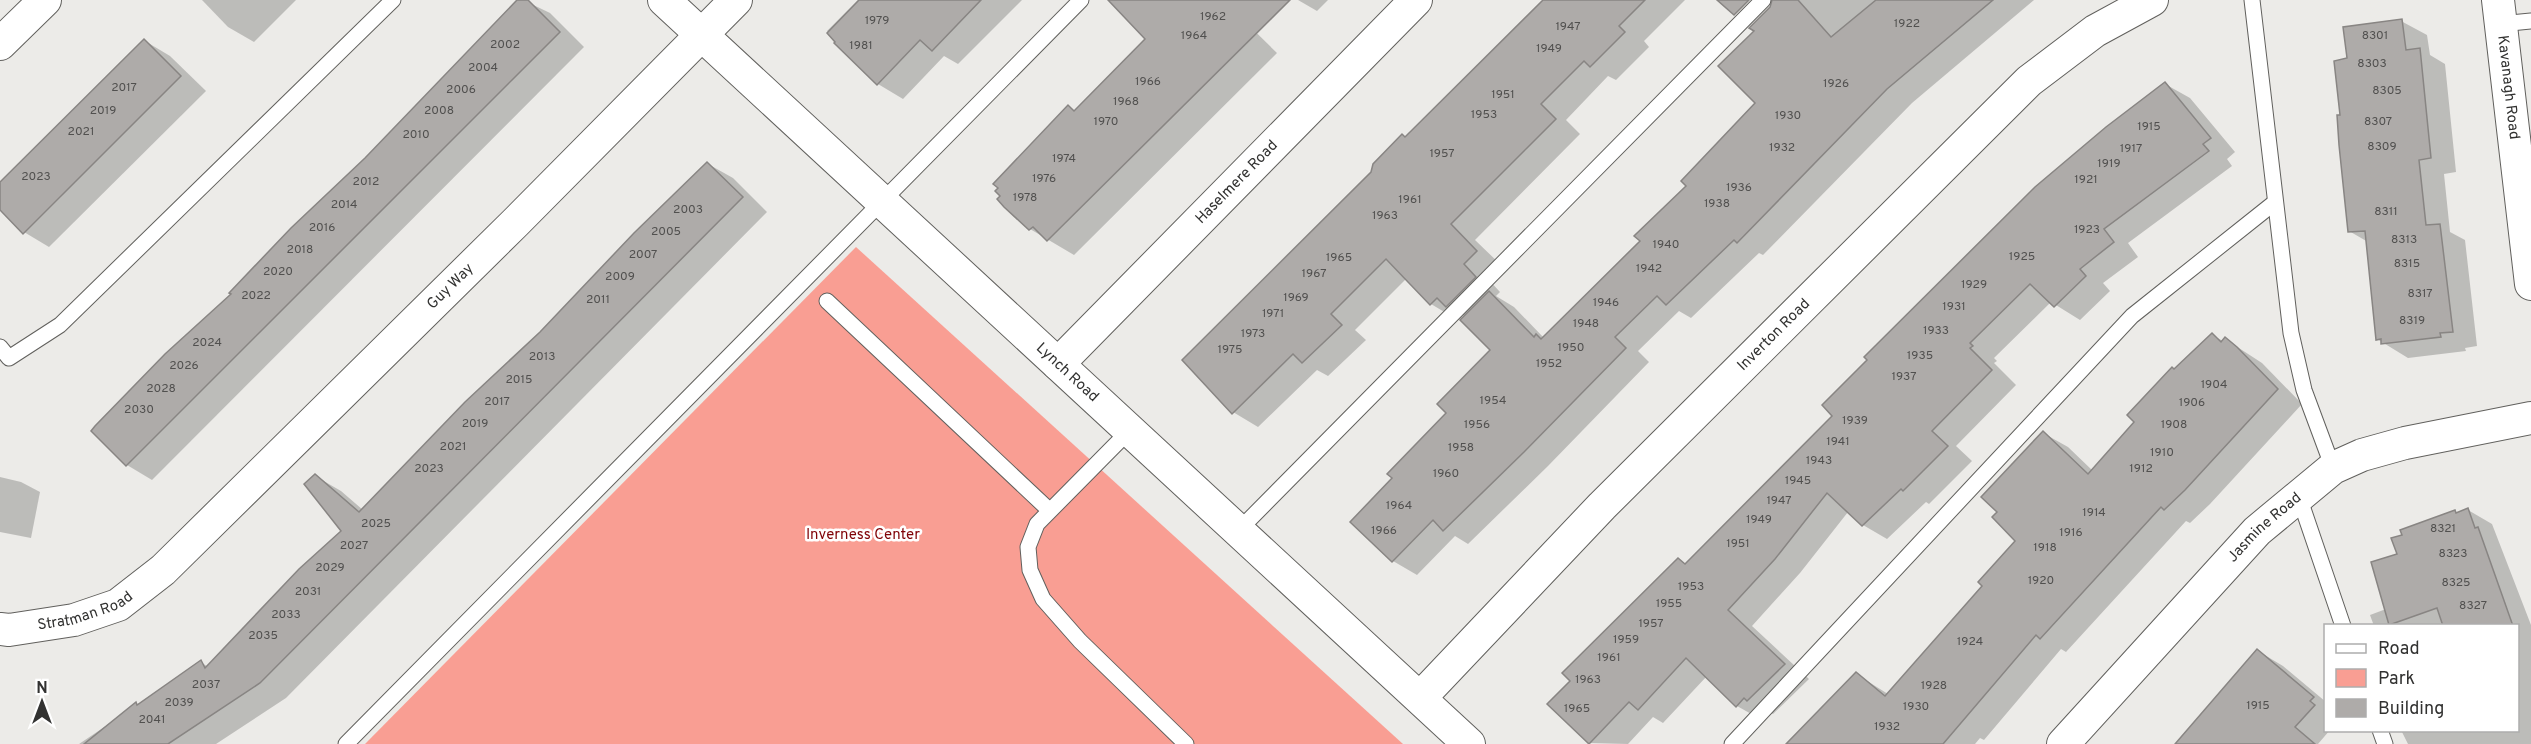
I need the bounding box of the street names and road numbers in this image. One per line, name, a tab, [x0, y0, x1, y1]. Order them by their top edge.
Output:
street label: Kavanagh Road	[2493, 34, 2524, 141]
street label: Haselmere Road	[1192, 136, 1282, 228]
street label: Guy Way	[423, 259, 478, 314]
street label: Inverton Road	[1733, 295, 1814, 375]
street label: Lynch Road	[1032, 339, 1103, 406]
street label: Jasmine Road	[2223, 488, 2306, 567]
street label: Stratman Road	[36, 587, 137, 635]

